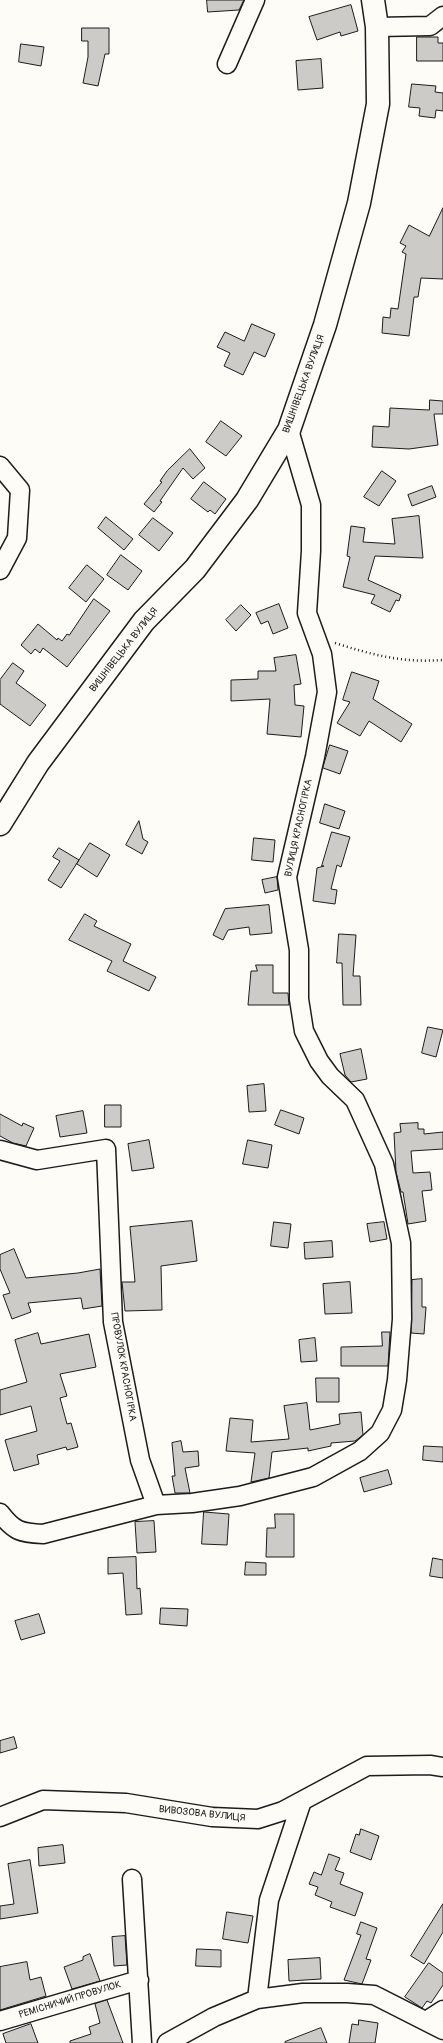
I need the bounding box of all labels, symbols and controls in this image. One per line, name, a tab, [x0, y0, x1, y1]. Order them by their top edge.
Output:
street label: ВИШНІВЕЦЬКА ВУЛИЦЯ	[281, 333, 327, 435]
street label: ВИШНІВЕЦЬКА ВУЛИЦЯ	[87, 605, 161, 695]
street label: ВУЛИЦЯ КРАСНОГІРКА	[283, 778, 315, 878]
street label: ПРОВУЛОК КРАСНОГІРКА	[108, 1312, 138, 1422]
street label: ВИВОЗОВА ВУЛИЦЯ	[158, 1803, 246, 1825]
street label: РЕМІСНИЧИЙ ПРОВУЛОК	[18, 1979, 122, 2021]

